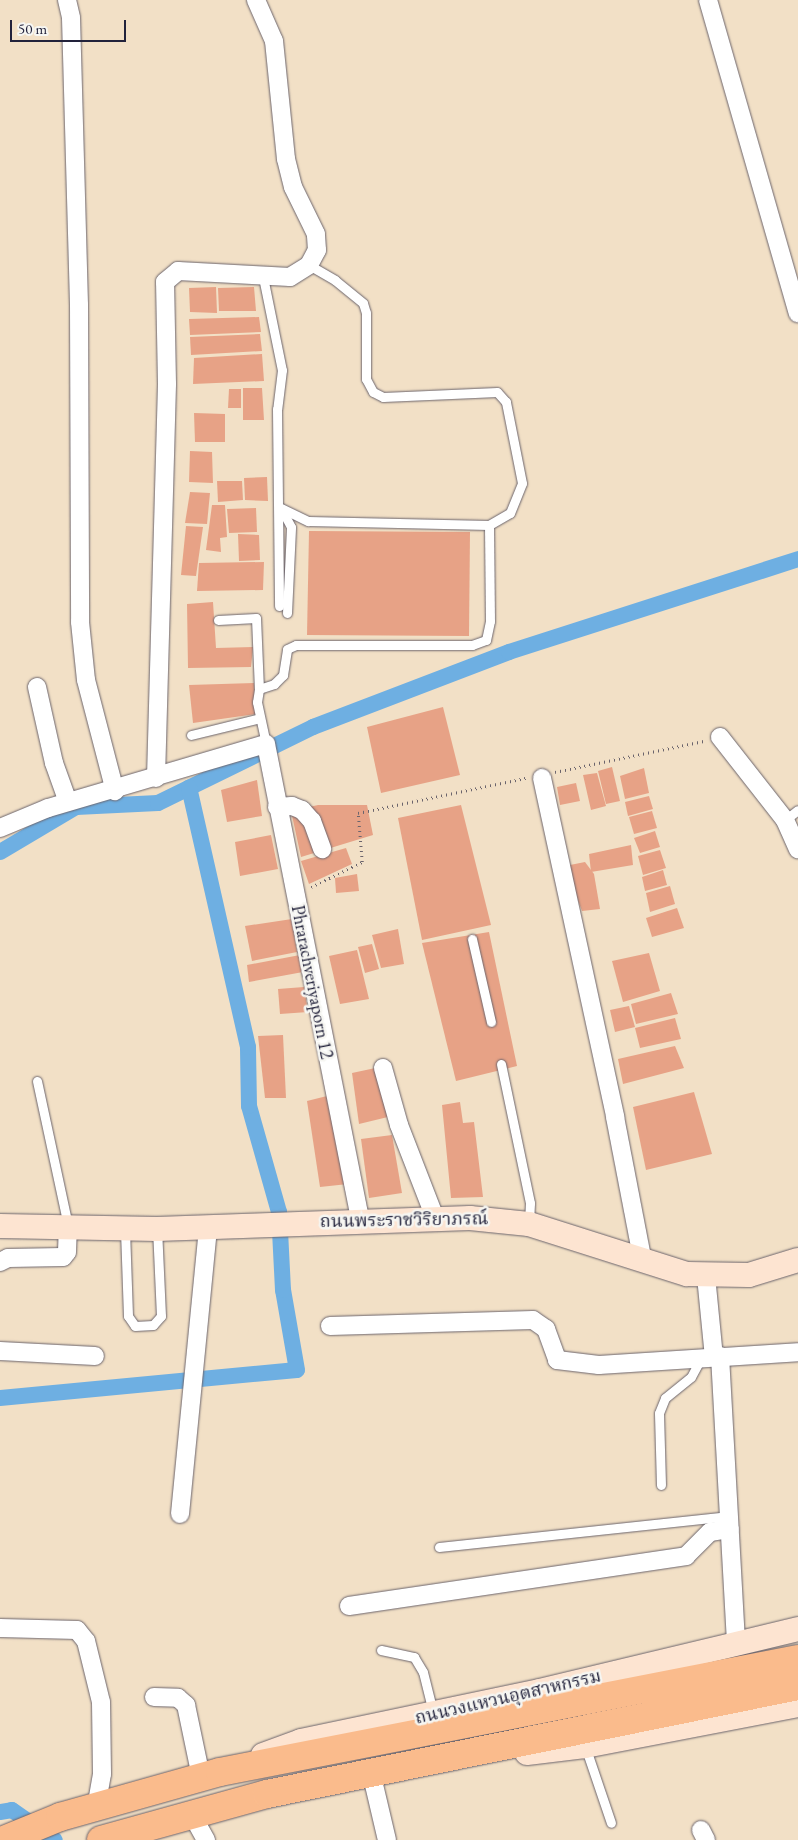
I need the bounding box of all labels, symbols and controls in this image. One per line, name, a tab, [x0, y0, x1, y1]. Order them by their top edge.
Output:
scale bar	[12, 10, 129, 42]
text: 50 m	[18, 19, 47, 38]
street label: Phrarachveriyaporn 12	[287, 903, 337, 1061]
street label: ถนนพระราชวิริยาภรณ์	[320, 1208, 488, 1232]
street label: ถนนวงแหวนอุตสาหกรรม	[413, 1665, 603, 1729]

